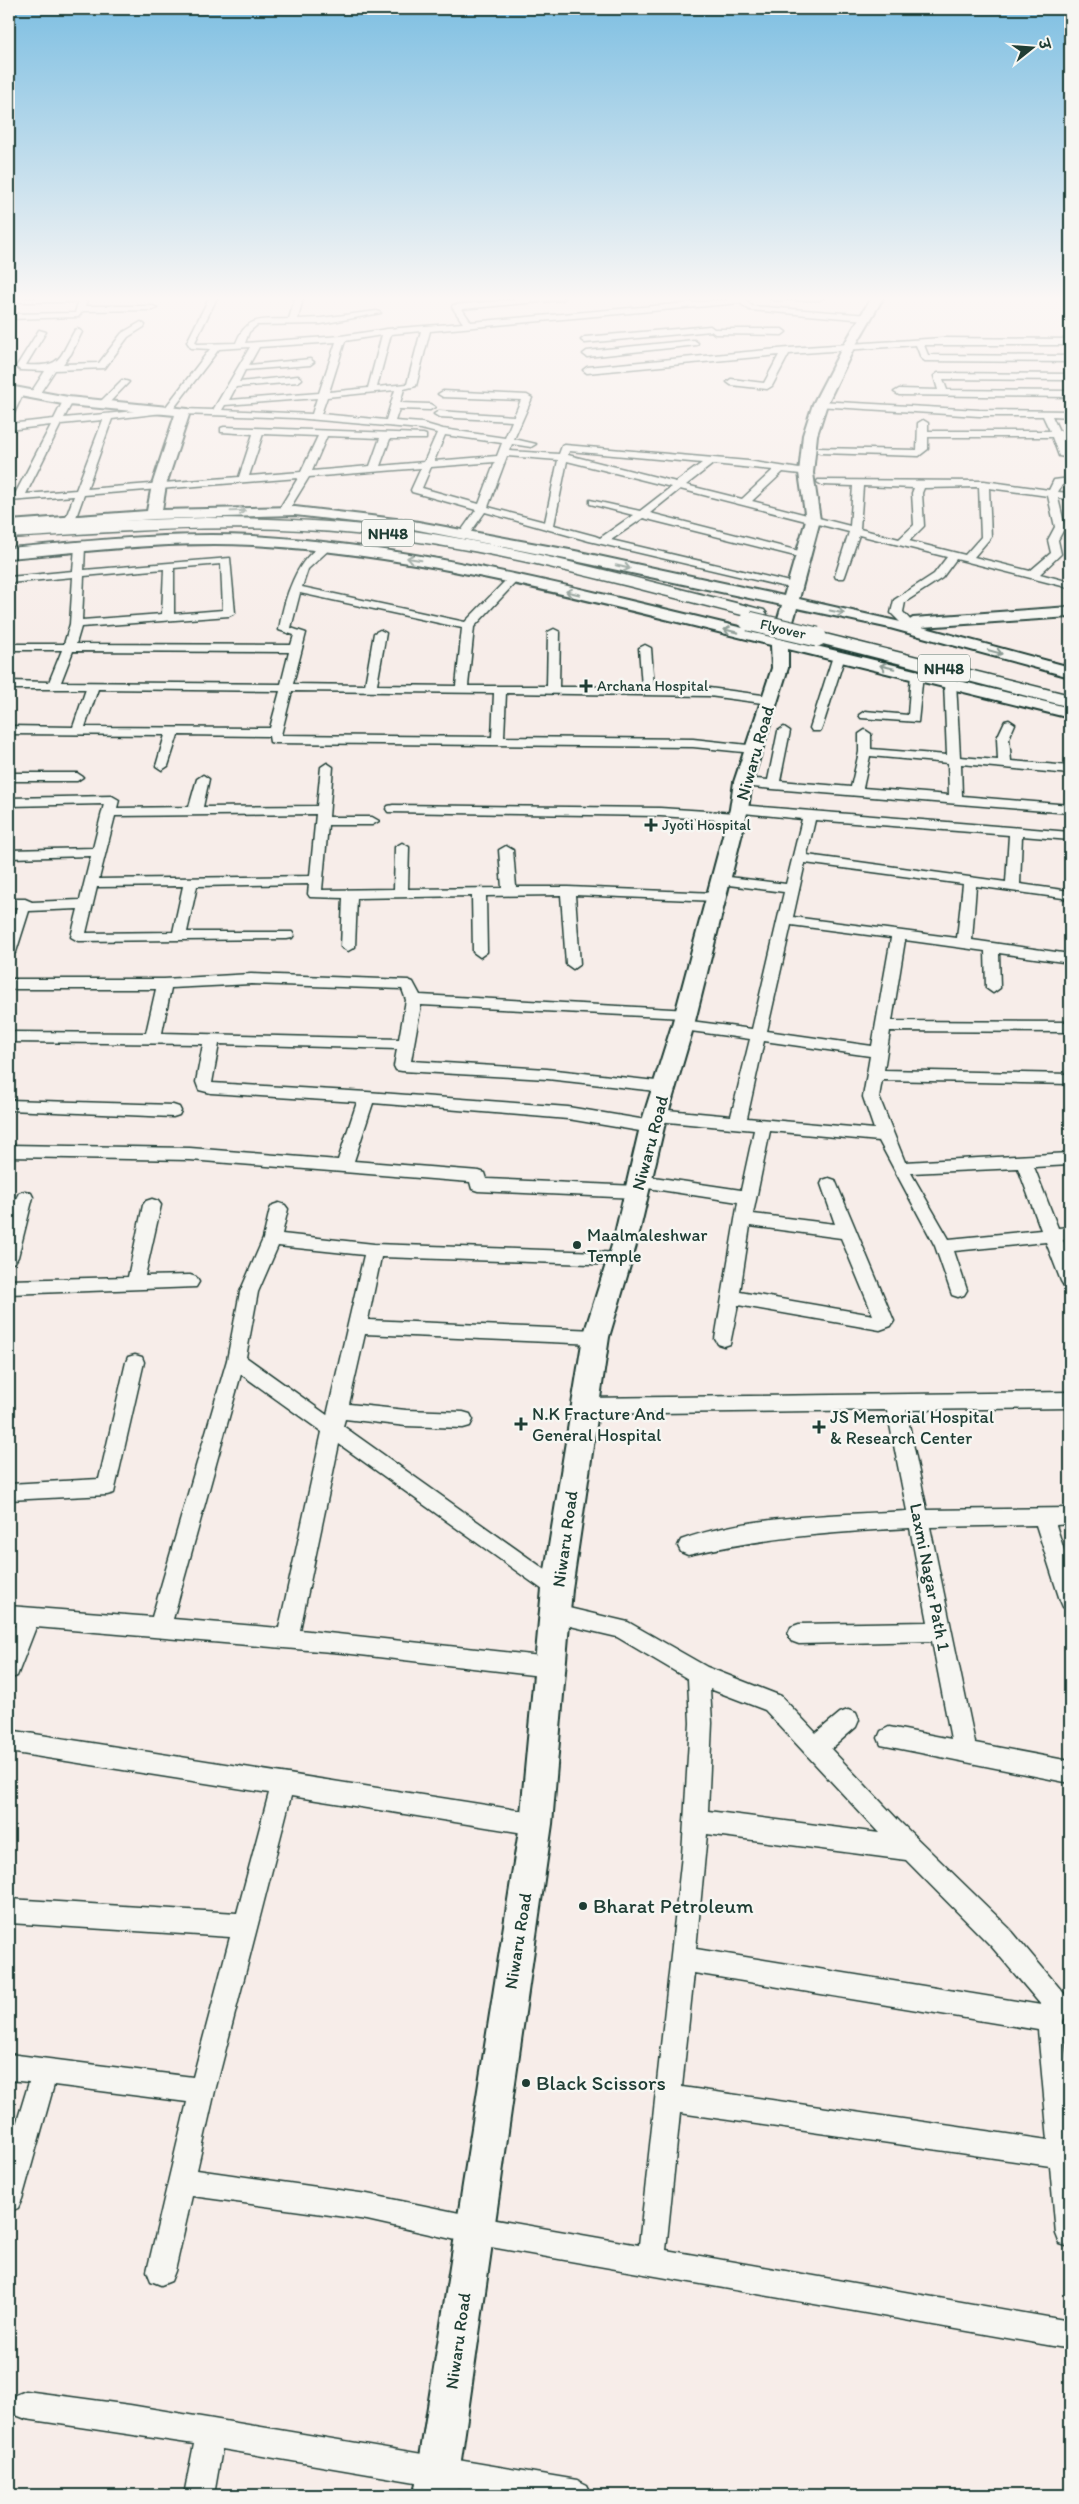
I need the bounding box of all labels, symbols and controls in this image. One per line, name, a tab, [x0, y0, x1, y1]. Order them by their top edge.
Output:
north arrow	[1006, 22, 1056, 72]
text: उ	[1034, 35, 1054, 53]
one-way arrow	[230, 506, 246, 516]
road number: NH48	[362, 520, 414, 546]
one-way arrow	[407, 554, 423, 564]
one-way arrow	[614, 563, 630, 572]
one-way arrow	[566, 588, 582, 597]
one-way arrow	[828, 608, 844, 618]
street label: Flyover	[758, 615, 808, 643]
one-way arrow	[724, 626, 740, 635]
one-way arrow	[986, 648, 1002, 657]
road number: NH48	[918, 654, 970, 681]
one-way arrow	[880, 662, 896, 671]
place label: Archana Hospital	[597, 677, 709, 695]
marker: Archana Hospital	[579, 679, 593, 693]
street label: Niwaru Road	[731, 703, 779, 803]
place label: Jyoti Hospital	[662, 816, 751, 834]
marker: Jyoti Hospital	[644, 818, 658, 832]
street label: Niwaru Road	[627, 1093, 673, 1193]
place label: Maalmaleshwar Temple	[587, 1224, 708, 1267]
marker: Maalmaleshwar Temple	[571, 1239, 583, 1251]
place label: N.K Fracture And General Hospital	[532, 1403, 665, 1446]
place label: JS Memorial Hospital & Research Center	[830, 1406, 994, 1449]
marker: N.K Fracture And General Hospital	[514, 1417, 528, 1431]
marker: JS Memorial Hospital & Research Center	[812, 1420, 826, 1434]
street label: Niwaru Road	[547, 1489, 583, 1589]
street label: Laxmi Nagar Path 1	[905, 1501, 955, 1653]
street label: Niwaru Road	[500, 1891, 537, 1991]
place label: Bharat Petroleum	[593, 1893, 754, 1918]
marker: Bharat Petroleum	[577, 1900, 589, 1912]
place label: Black Scissors	[536, 2070, 666, 2095]
marker: Black Scissors	[520, 2077, 532, 2089]
street label: Niwaru Road	[440, 2291, 476, 2391]

